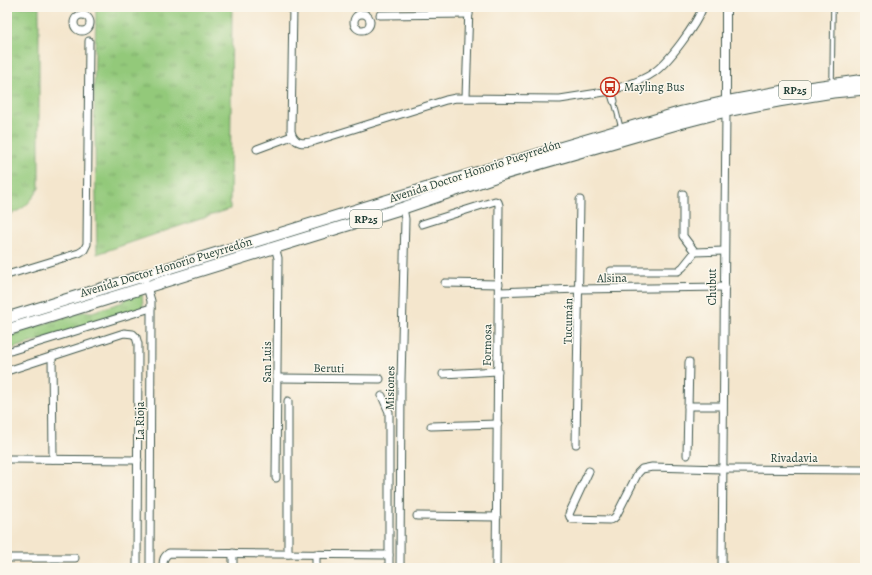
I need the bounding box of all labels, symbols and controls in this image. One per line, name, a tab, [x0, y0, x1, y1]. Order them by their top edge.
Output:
bus stop icon: Mayling Bus	[599, 76, 621, 98]
place label: Mayling Bus	[624, 79, 685, 95]
road number: RP25	[779, 81, 811, 99]
street label: Avenida Doctor Honorio Pueyrredón	[386, 136, 563, 207]
road number: RP25	[350, 210, 382, 228]
street label: Avenida Doctor Honorio Pueyrredón	[77, 233, 254, 301]
street label: Chubut	[704, 268, 720, 305]
street label: Alsina	[596, 270, 628, 286]
street label: Tucumán	[560, 297, 576, 344]
street label: Formosa	[479, 323, 495, 366]
street label: San Luis	[259, 341, 275, 383]
street label: Beruti	[313, 360, 345, 376]
street label: Misiones	[382, 365, 398, 410]
street label: La Rioja	[132, 401, 148, 441]
street label: Rivadavia	[770, 450, 818, 466]

